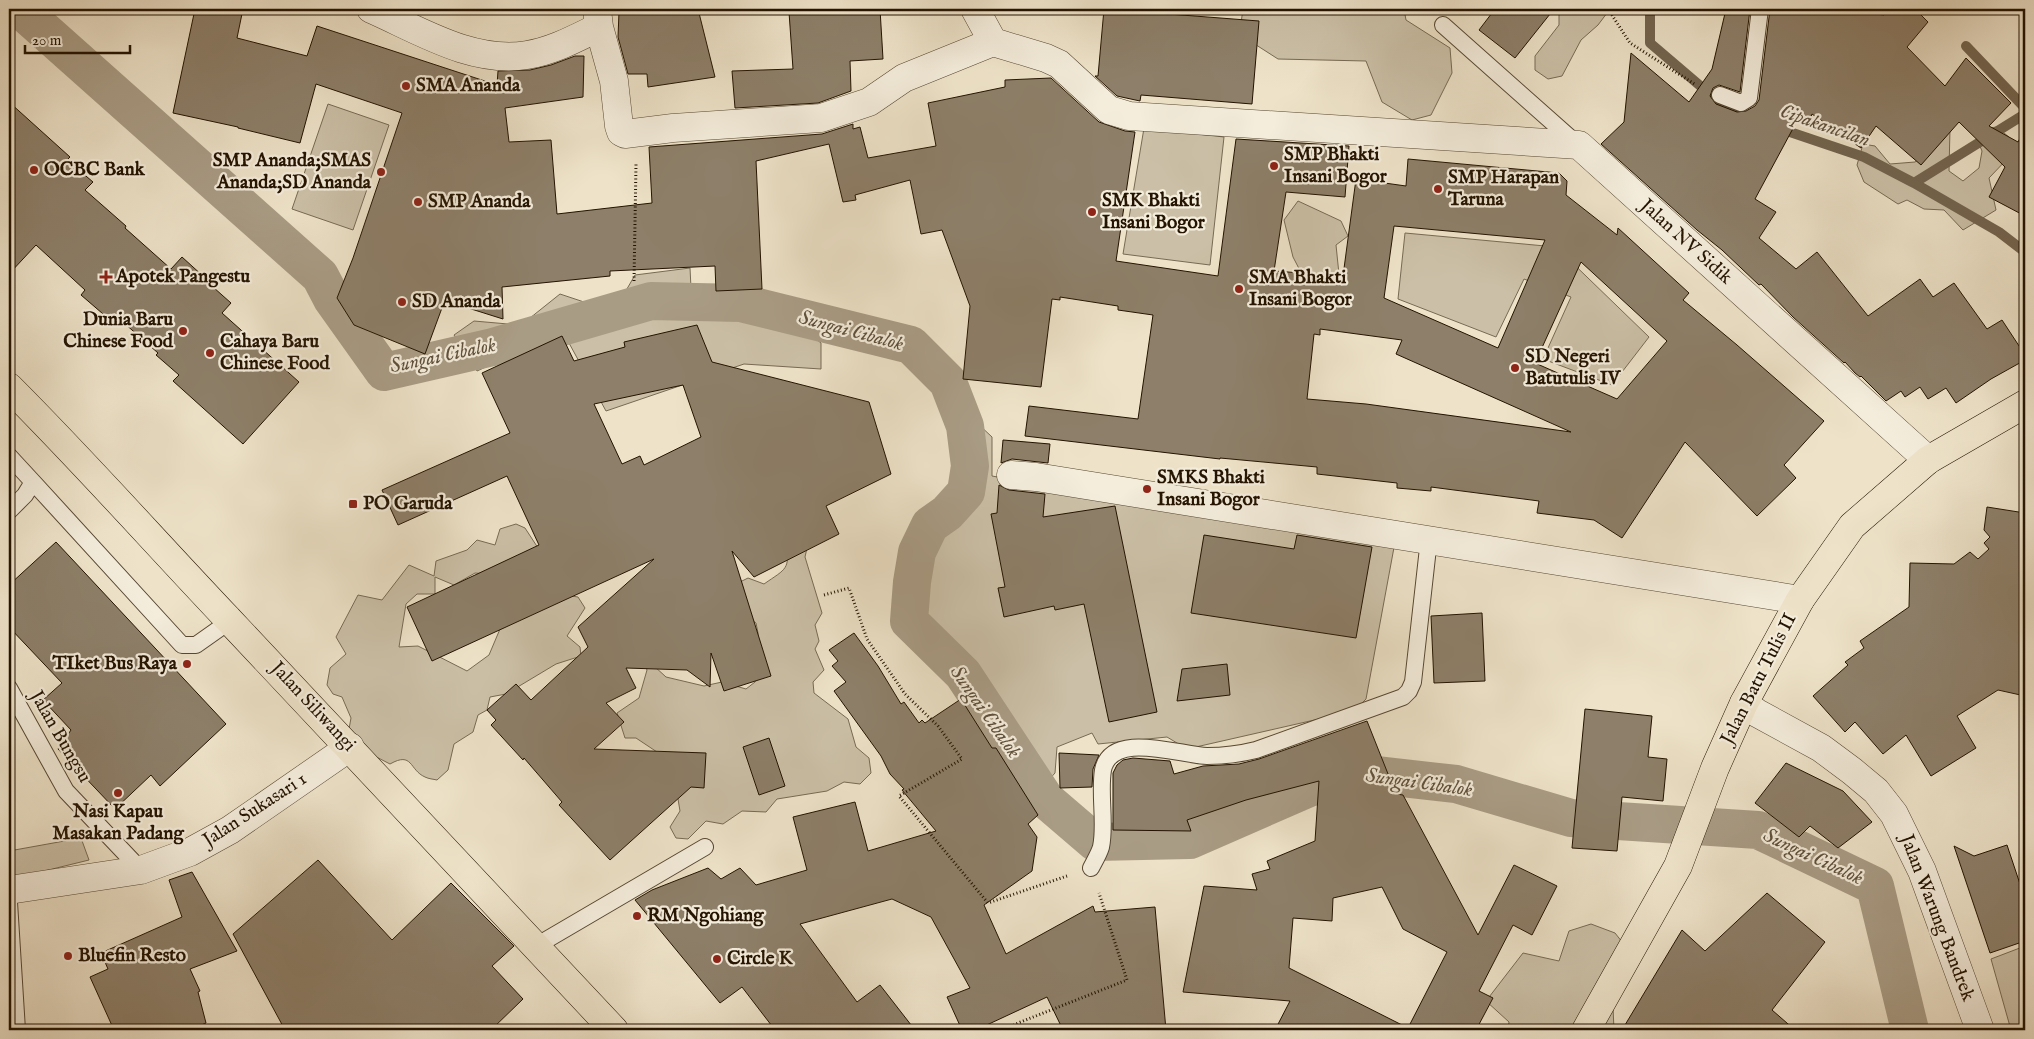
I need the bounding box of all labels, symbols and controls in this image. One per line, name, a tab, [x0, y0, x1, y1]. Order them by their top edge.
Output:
scale bar	[25, 22, 130, 54]
text: 20 m	[32, 31, 62, 50]
place label: SMA Ananda	[416, 74, 521, 98]
marker: SMA Ananda	[400, 80, 412, 92]
water label: Cipakancilan	[1777, 99, 1873, 153]
place label: SMP Bhakti Insani Bogor	[1284, 143, 1388, 189]
place label: SMP Ananda;SMAS Ananda;SD Ananda	[213, 149, 372, 195]
place label: OCBC Bank	[44, 158, 146, 182]
marker: SMP Bhakti Insani Bogor	[1268, 160, 1280, 172]
marker: OCBC Bank	[28, 164, 40, 176]
marker: SMP Ananda;SMAS Ananda;SD Ananda	[375, 166, 387, 178]
place label: SMP Harapan Taruna	[1447, 166, 1559, 212]
marker: SMP Harapan Taruna	[1432, 183, 1444, 195]
place label: SMK Bhakti Insani Bogor	[1102, 189, 1206, 235]
place label: SMP Ananda	[428, 190, 531, 214]
street label: Jalan NV Sidik	[1633, 193, 1738, 290]
marker: SMP Ananda	[412, 196, 424, 208]
marker: SMK Bhakti Insani Bogor	[1086, 206, 1098, 218]
place label: Apotek Pangestu	[115, 265, 250, 289]
place label: SMA Bhakti Insani Bogor	[1249, 266, 1353, 312]
marker: Apotek Pangestu	[100, 271, 112, 283]
marker: SMA Bhakti Insani Bogor	[1233, 283, 1245, 295]
place label: SD Ananda	[412, 290, 502, 314]
marker: SD Ananda	[396, 296, 408, 308]
water label: Sungai Cibalok	[796, 305, 906, 358]
place label: Dunia Baru Chinese Food	[63, 308, 174, 354]
marker: Dunia Baru Chinese Food	[177, 325, 189, 337]
place label: Cahaya Baru Chinese Food	[220, 330, 331, 376]
water label: Sungai Cibalok	[388, 333, 498, 380]
place label: SD Negeri Batutulis IV	[1525, 345, 1622, 391]
marker: Cahaya Baru Chinese Food	[204, 347, 216, 359]
marker: SD Negeri Batutulis IV	[1509, 362, 1521, 374]
place label: SMKS Bhakti Insani Bogor	[1157, 466, 1265, 512]
marker: SMKS Bhakti Insani Bogor	[1141, 483, 1153, 495]
place label: PO Garuda	[363, 492, 453, 516]
marker: PO Garuda	[347, 498, 359, 510]
street label: Jalan Batu Tulis II	[1715, 609, 1802, 750]
place label: TIket Bus Raya	[52, 652, 178, 676]
street label: Jalan Siliwangi	[264, 656, 361, 757]
marker: TIket Bus Raya	[181, 658, 193, 670]
water label: Sungai Cibalok	[943, 661, 1026, 764]
street label: Jalan Bungsu	[23, 685, 96, 788]
water label: Sungai Cibalok	[1364, 763, 1474, 804]
street label: Jalan Sukasari 1	[197, 767, 312, 854]
marker: Nasi Kapau Masakan Padang	[112, 787, 124, 799]
place label: Nasi Kapau Masakan Padang	[52, 800, 184, 846]
water label: Sungai Cibalok	[1759, 823, 1867, 892]
street label: Jalan Warung Bandrek	[1893, 829, 1980, 1006]
place label: RM Ngohiang	[647, 904, 764, 928]
marker: RM Ngohiang	[631, 910, 643, 922]
place label: Bluefin Resto	[78, 944, 186, 968]
place label: Circle K	[727, 947, 794, 971]
marker: Bluefin Resto	[62, 950, 74, 962]
marker: Circle K	[711, 953, 723, 965]

